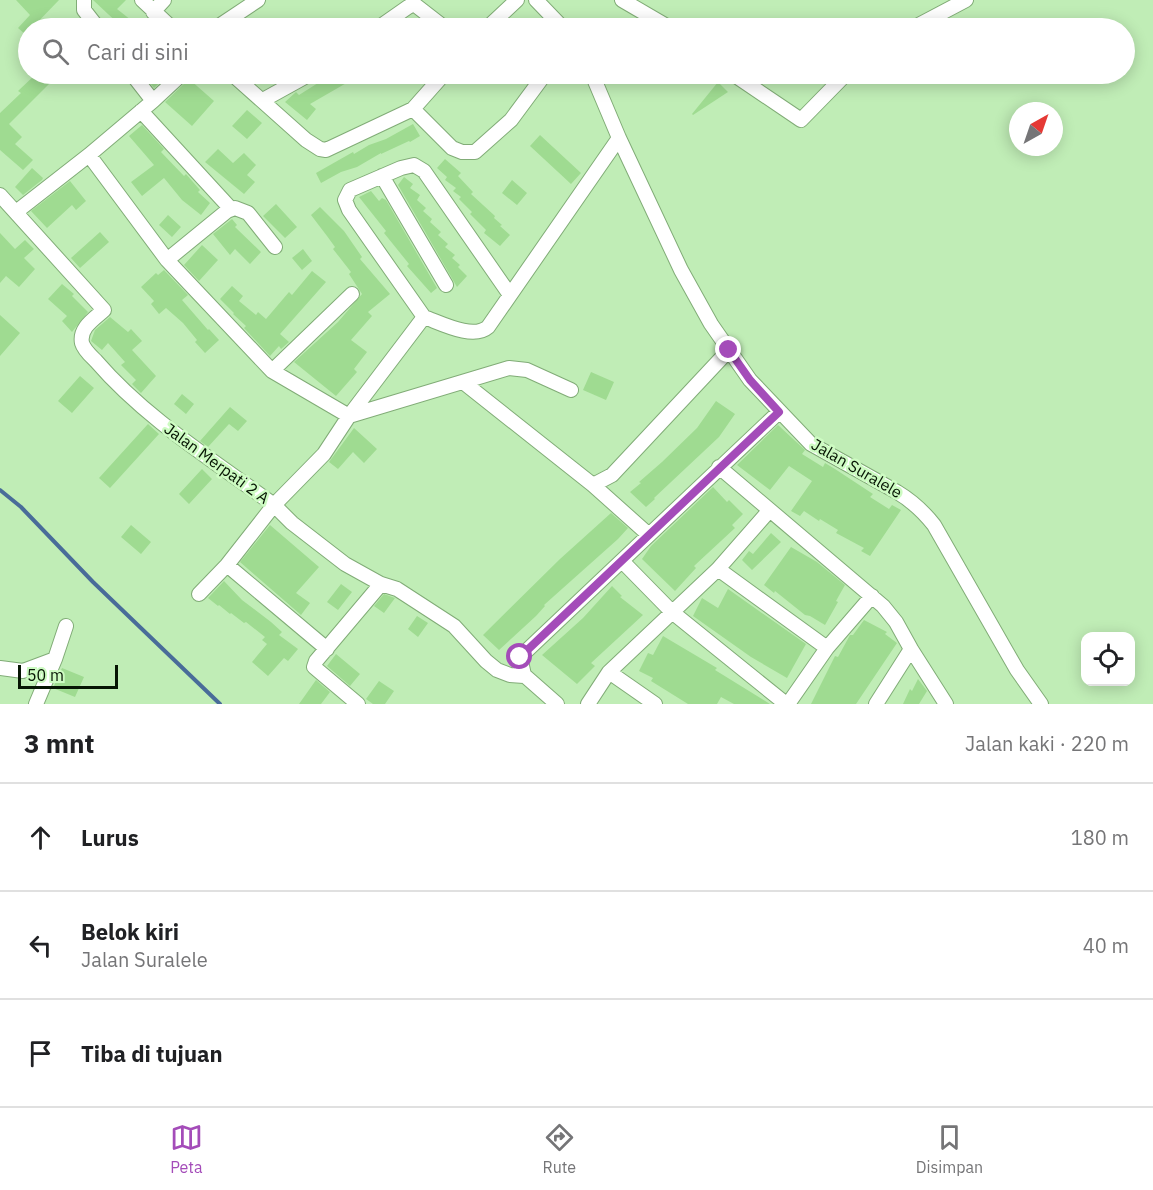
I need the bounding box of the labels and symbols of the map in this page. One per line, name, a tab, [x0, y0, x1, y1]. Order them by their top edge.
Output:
north arrow	[1009, 102, 1063, 156]
route end	[715, 336, 741, 362]
street label: Jalan Merpati 2 A	[161, 418, 273, 508]
street label: Jalan Suralele	[808, 434, 906, 502]
route start	[506, 643, 532, 669]
scale bar	[18, 662, 118, 690]

